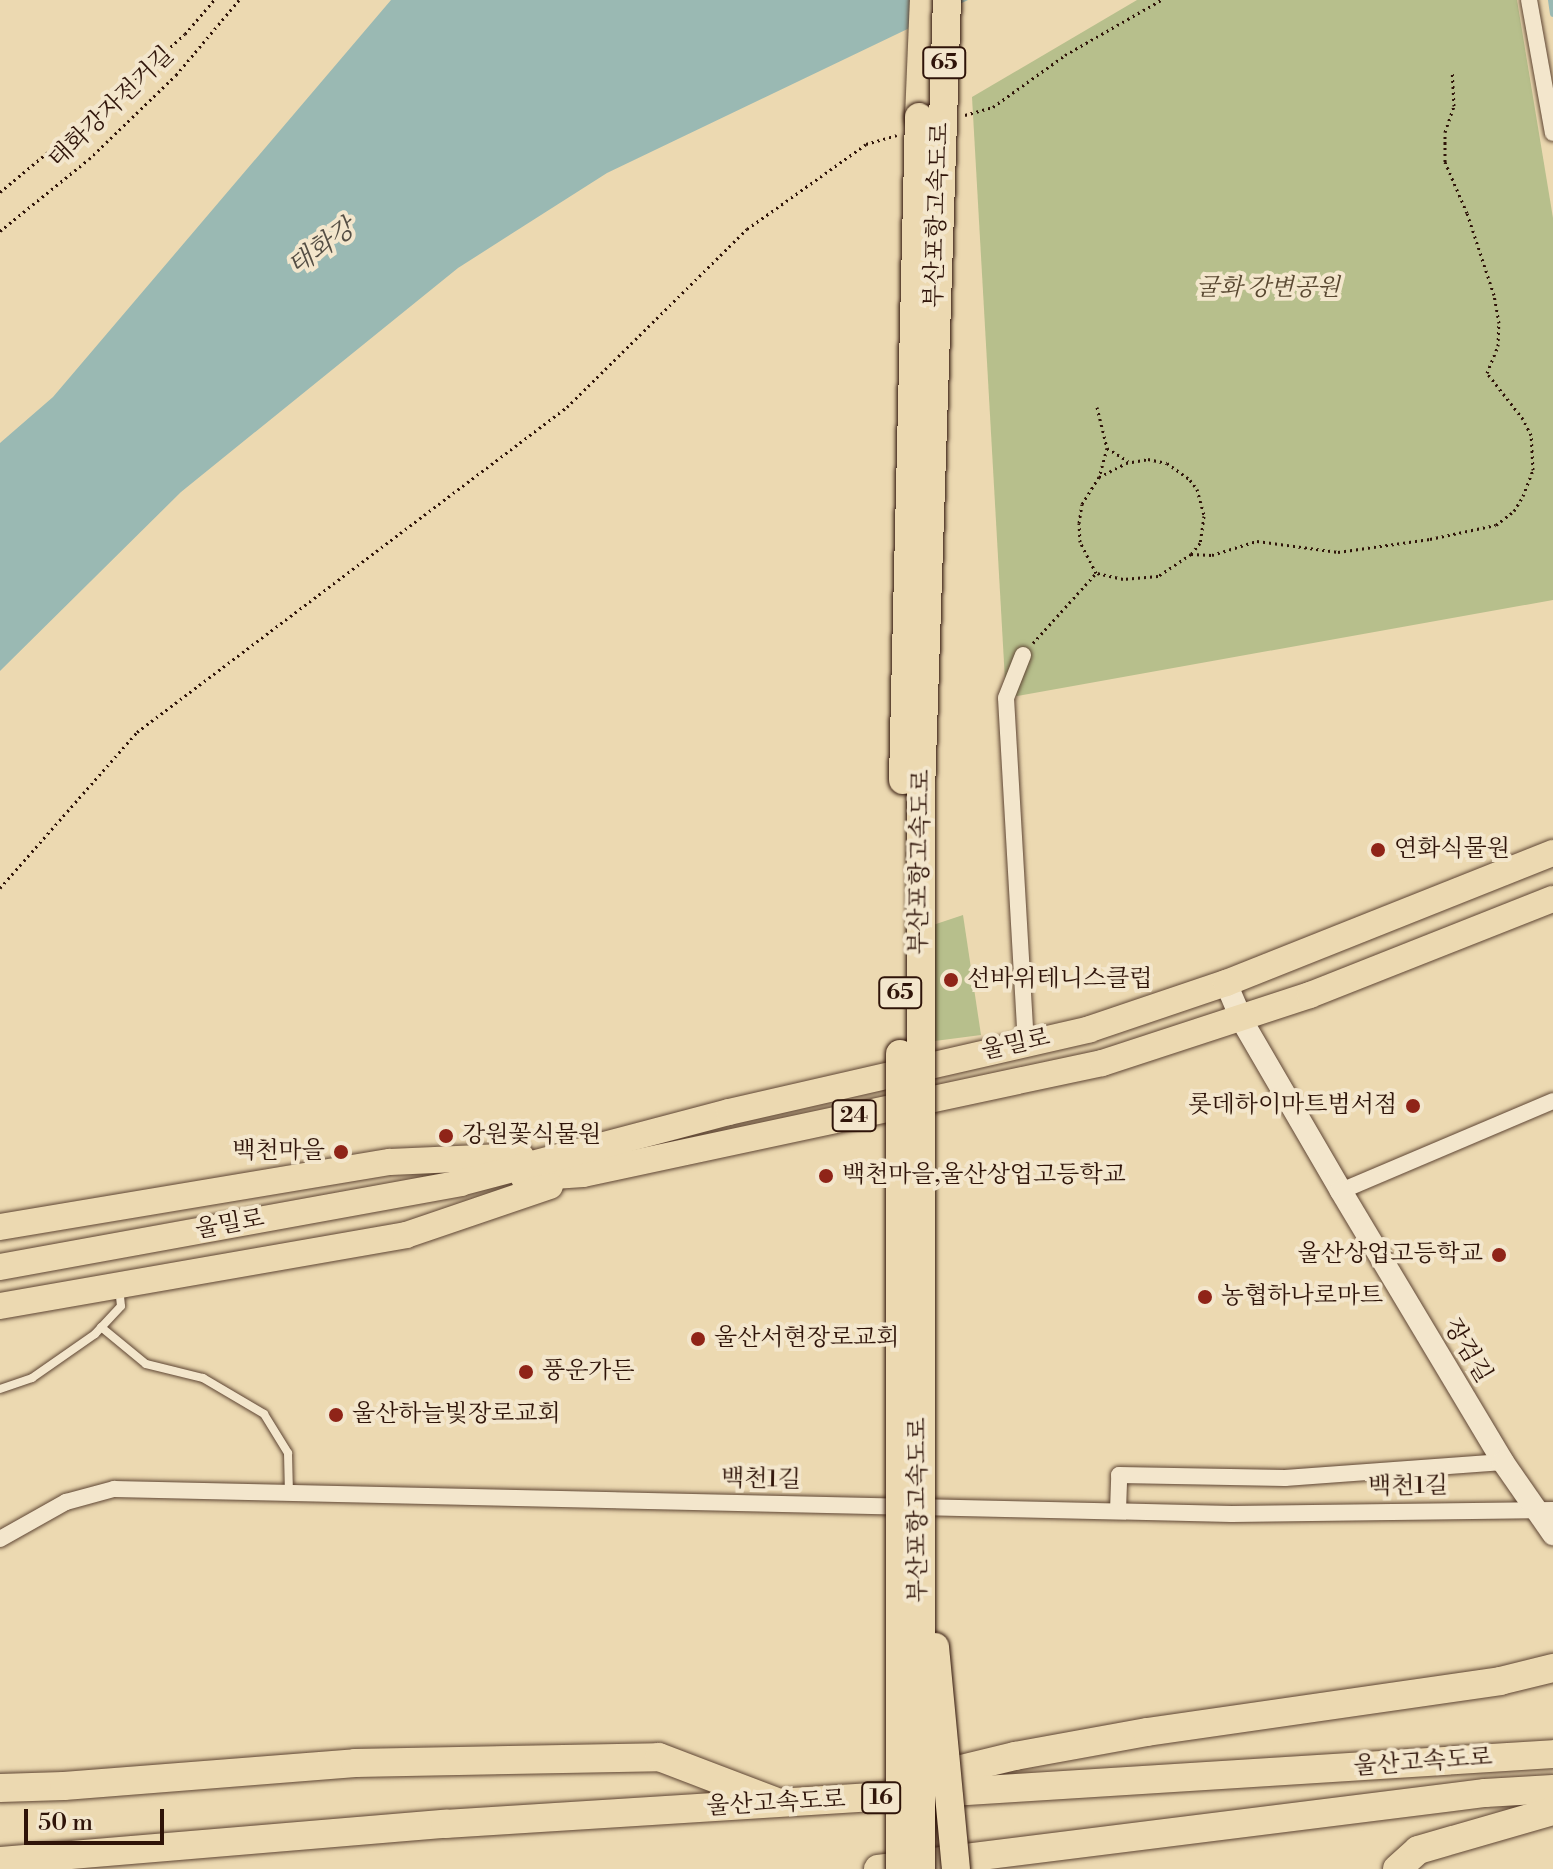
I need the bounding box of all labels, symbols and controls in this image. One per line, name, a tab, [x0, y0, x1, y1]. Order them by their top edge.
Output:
street label: 태화강자전거길	[44, 41, 180, 175]
road number: 65	[922, 45, 966, 81]
street label: 부산포항고속도로	[920, 122, 956, 308]
water label: 태화강	[282, 213, 362, 283]
park label: 굴화 강변공원	[1196, 275, 1340, 303]
street label: 부산포항고속도로	[905, 769, 937, 955]
place label: 연화식물원	[1394, 836, 1510, 864]
marker: 연화식물원	[1369, 841, 1387, 859]
place label: 선바위테니스클럽	[967, 966, 1152, 994]
marker: 선바위테니스클럽	[942, 971, 960, 989]
road number: 65	[878, 975, 922, 1011]
street label: 울밀로	[979, 1024, 1053, 1066]
place label: 롯데하이마트범서점	[1188, 1092, 1397, 1120]
marker: 롯데하이마트범서점	[1404, 1097, 1422, 1115]
road number: 24	[830, 1098, 878, 1134]
place label: 강원꽃식물원	[462, 1122, 601, 1150]
marker: 강원꽃식물원	[437, 1127, 455, 1145]
place label: 백천마을	[232, 1138, 325, 1166]
marker: 백천마을	[332, 1143, 350, 1161]
place label: 백천마을,울산상업고등학교	[842, 1162, 1126, 1190]
marker: 백천마을,울산상업고등학교	[817, 1167, 835, 1185]
street label: 울밀로	[193, 1205, 267, 1245]
place label: 울산상업고등학교	[1298, 1241, 1483, 1269]
marker: 울산상업고등학교	[1490, 1246, 1508, 1264]
place label: 농협하나로마트	[1221, 1283, 1383, 1311]
marker: 농협하나로마트	[1196, 1288, 1214, 1306]
street label: 장검길	[1437, 1314, 1497, 1388]
place label: 울산서현장로교회	[714, 1325, 899, 1353]
marker: 울산서현장로교회	[689, 1330, 707, 1348]
place label: 풍운가든	[542, 1358, 635, 1386]
marker: 풍운가든	[517, 1363, 535, 1381]
place label: 울산하늘빛장로교회	[352, 1401, 561, 1429]
marker: 울산하늘빛장로교회	[327, 1406, 345, 1424]
street label: 부산포항고속도로	[905, 1417, 933, 1603]
street label: 백천1길	[721, 1465, 801, 1495]
street label: 백천1길	[1368, 1472, 1448, 1502]
street label: 울산고속도로	[1353, 1744, 1493, 1782]
road number: 16	[861, 1780, 901, 1816]
street label: 울산고속도로	[706, 1786, 846, 1822]
scale bar	[28, 1793, 168, 1843]
text: 50 m	[38, 1808, 93, 1838]

